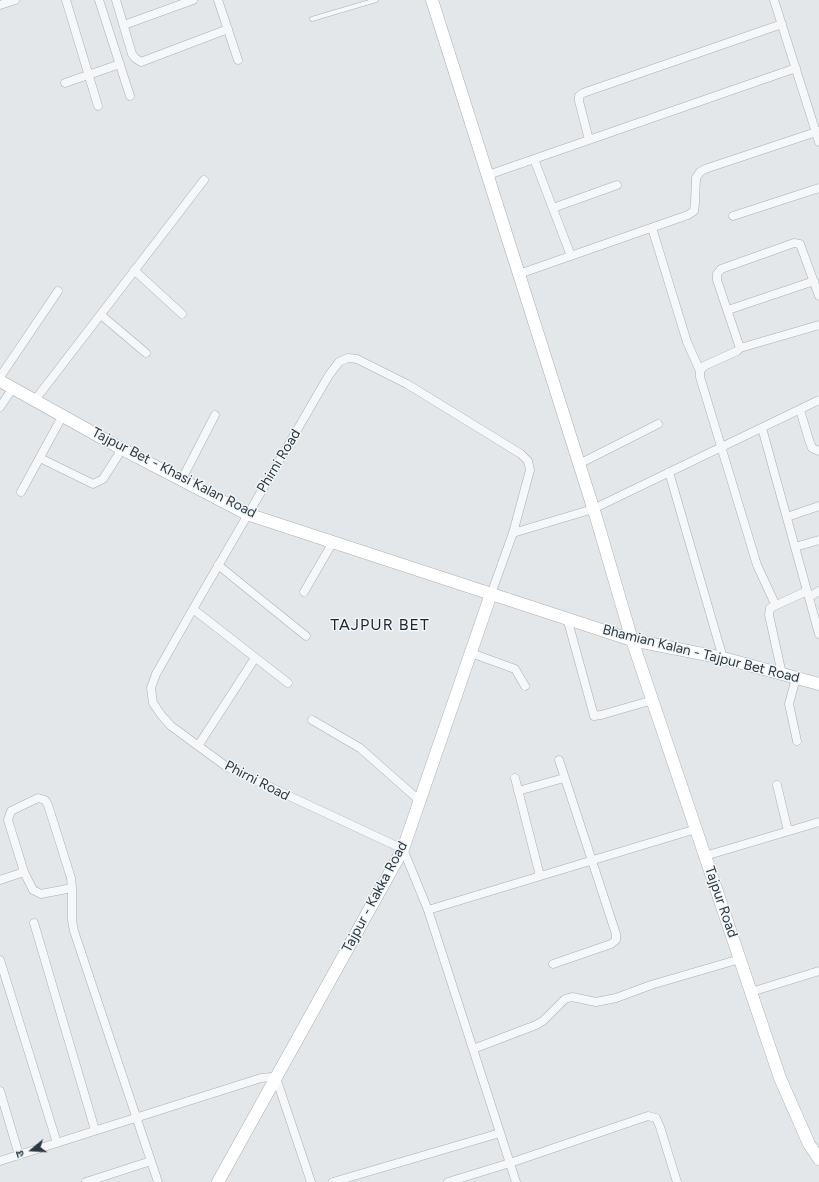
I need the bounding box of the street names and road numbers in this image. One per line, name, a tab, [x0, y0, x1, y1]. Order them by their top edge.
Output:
street label: Tajpur Bet - Khasi Kalan Road	[89, 424, 259, 522]
street label: Phirni Road	[254, 426, 304, 496]
street label: Bhamian Kalan - Tajpur Bet Road	[601, 621, 801, 687]
street label: Phirni Road	[222, 757, 292, 805]
street label: Tajpur - Kakka Road	[339, 839, 411, 955]
street label: Tajpur Road	[701, 864, 741, 940]

